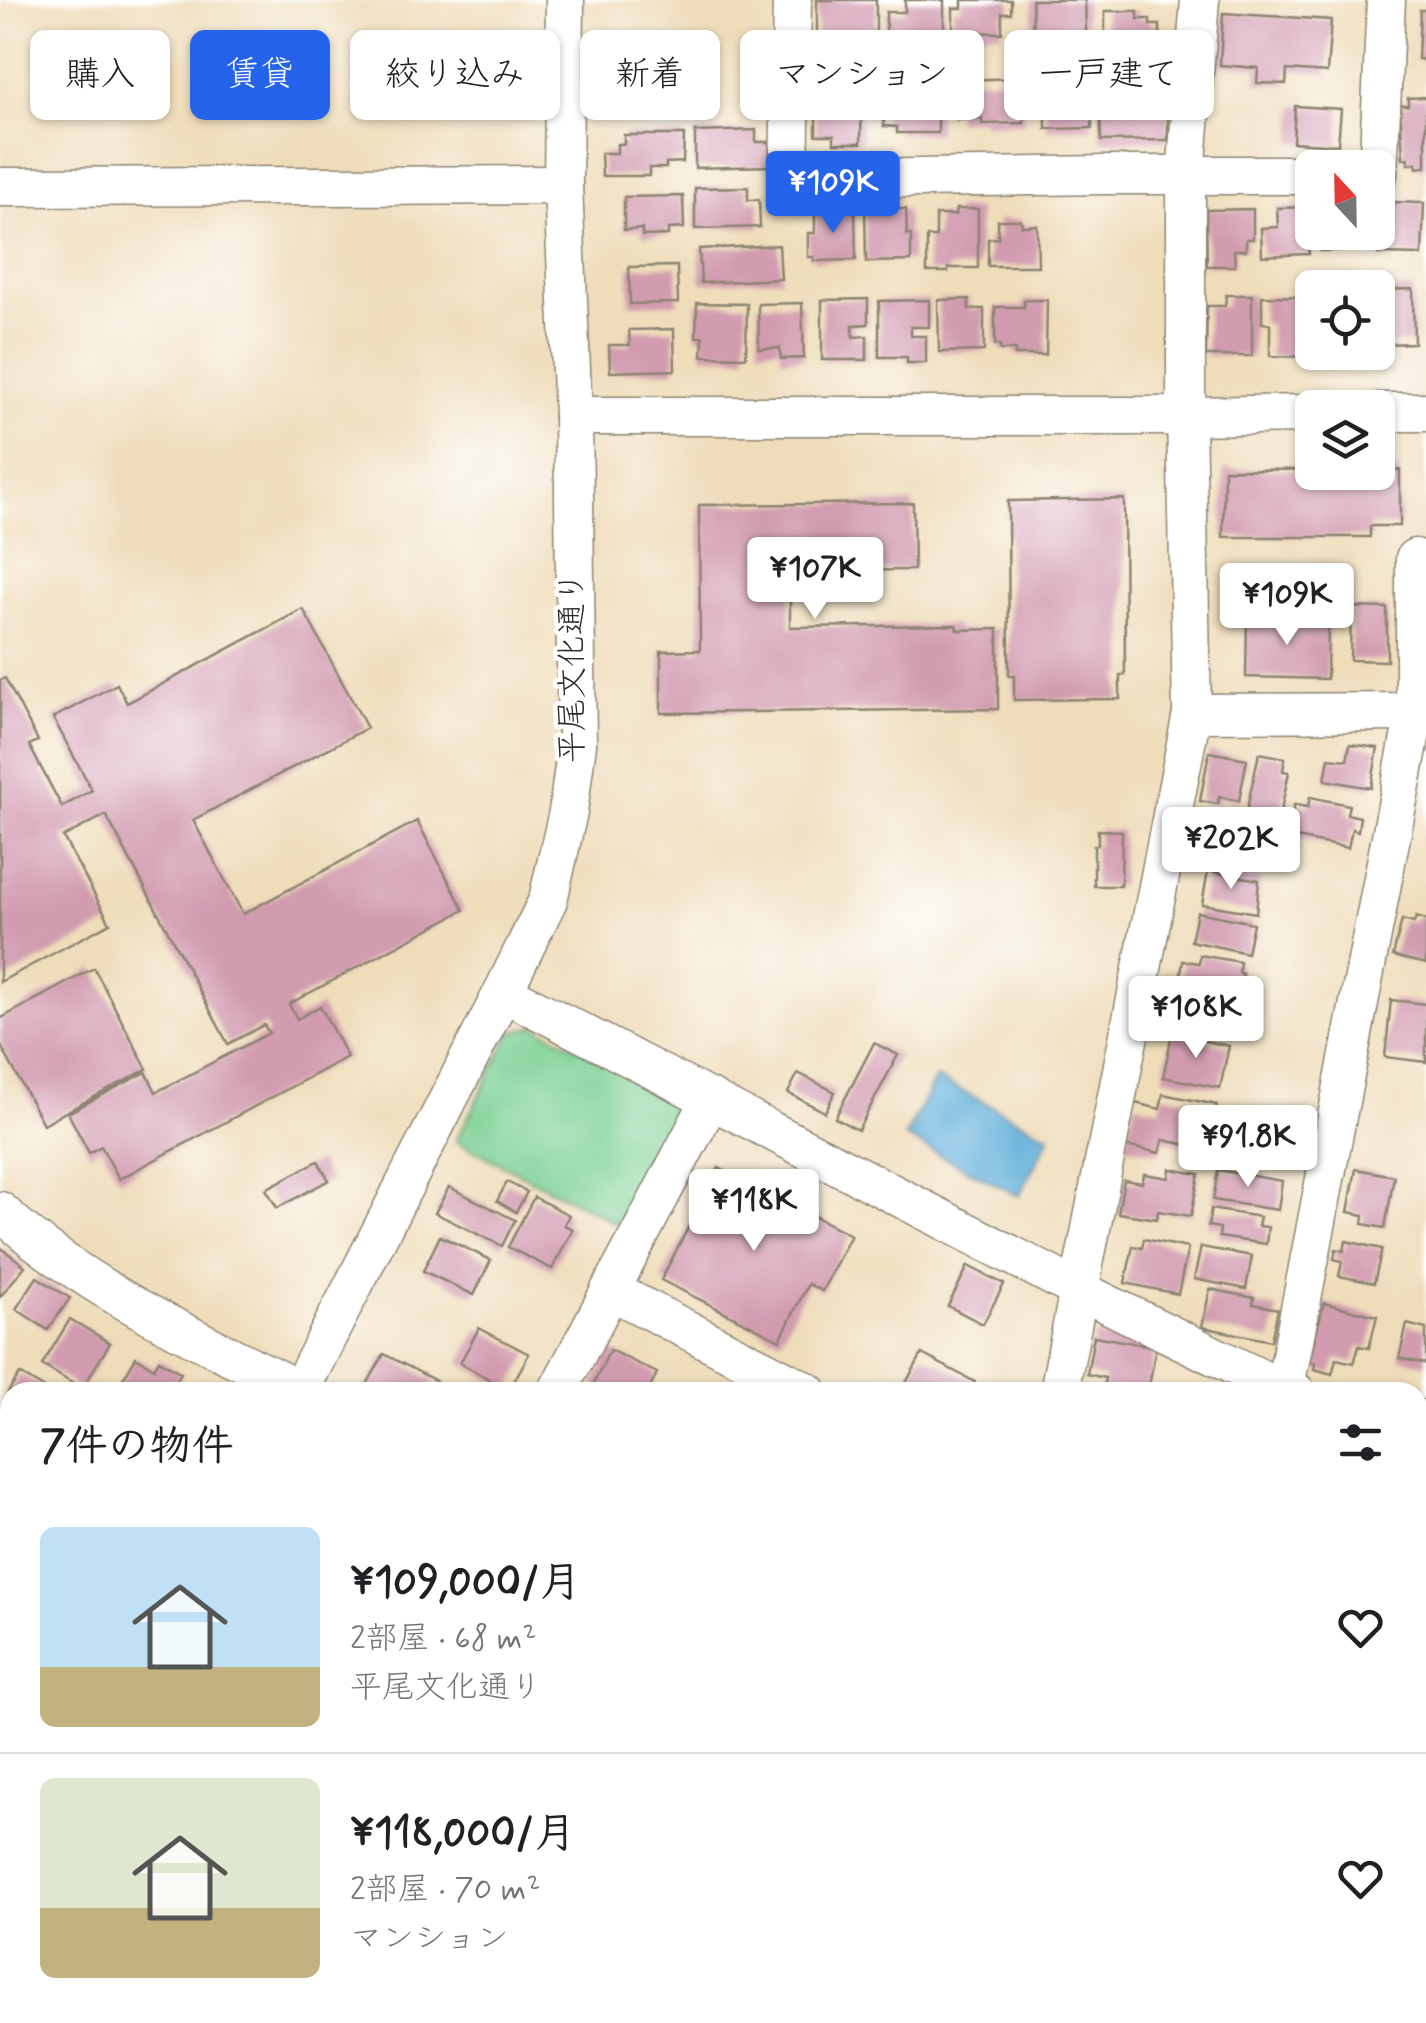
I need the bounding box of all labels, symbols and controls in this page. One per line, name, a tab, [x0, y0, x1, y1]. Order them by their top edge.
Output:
chip: 購入	[30, 30, 170, 120]
chip: 賃貸	[190, 30, 330, 120]
chip: 絞り込み	[350, 30, 560, 120]
chip: 新着	[580, 30, 720, 120]
chip: マンション	[740, 30, 984, 120]
chip: 一戸建て	[1004, 30, 1214, 120]
north arrow	[1295, 150, 1395, 250]
map controls	[1295, 150, 1395, 490]
pin: ¥109K	[763, 151, 903, 236]
text: ¥109K	[788, 162, 878, 204]
button: locate	[1295, 270, 1395, 370]
button: layers	[1295, 390, 1395, 490]
pin: ¥107K	[745, 537, 885, 622]
text: ¥107K	[769, 548, 861, 590]
pin: ¥109K	[1217, 563, 1357, 648]
street label: 平尾文化通り	[552, 571, 594, 763]
text: ¥109K	[1242, 574, 1332, 616]
pin: ¥202K	[1161, 807, 1301, 892]
text: ¥202K	[1184, 818, 1278, 860]
pin: ¥108K	[1126, 976, 1266, 1061]
text: ¥108K	[1151, 987, 1241, 1029]
pin: ¥91.8K	[1167, 1105, 1329, 1190]
text: ¥91.8K	[1200, 1116, 1296, 1158]
pin: ¥118K	[684, 1169, 824, 1254]
text: ¥118K	[711, 1180, 797, 1222]
icon: filters	[1333, 1415, 1388, 1470]
text: 7件の物件	[40, 1420, 234, 1475]
text: ¥109,000/月	[350, 1556, 581, 1611]
icon: home	[120, 1567, 240, 1687]
icon: heart	[1333, 1600, 1388, 1655]
text: 2部屋 · 68 m²	[350, 1618, 537, 1660]
text: 平尾文化通り	[350, 1667, 542, 1709]
text: ¥118,000/月	[350, 1807, 576, 1862]
icon: home	[120, 1818, 240, 1938]
icon: heart	[1333, 1851, 1388, 1906]
text: 2部屋 · 70 m²	[350, 1869, 540, 1911]
text: マンション	[350, 1918, 509, 1960]

